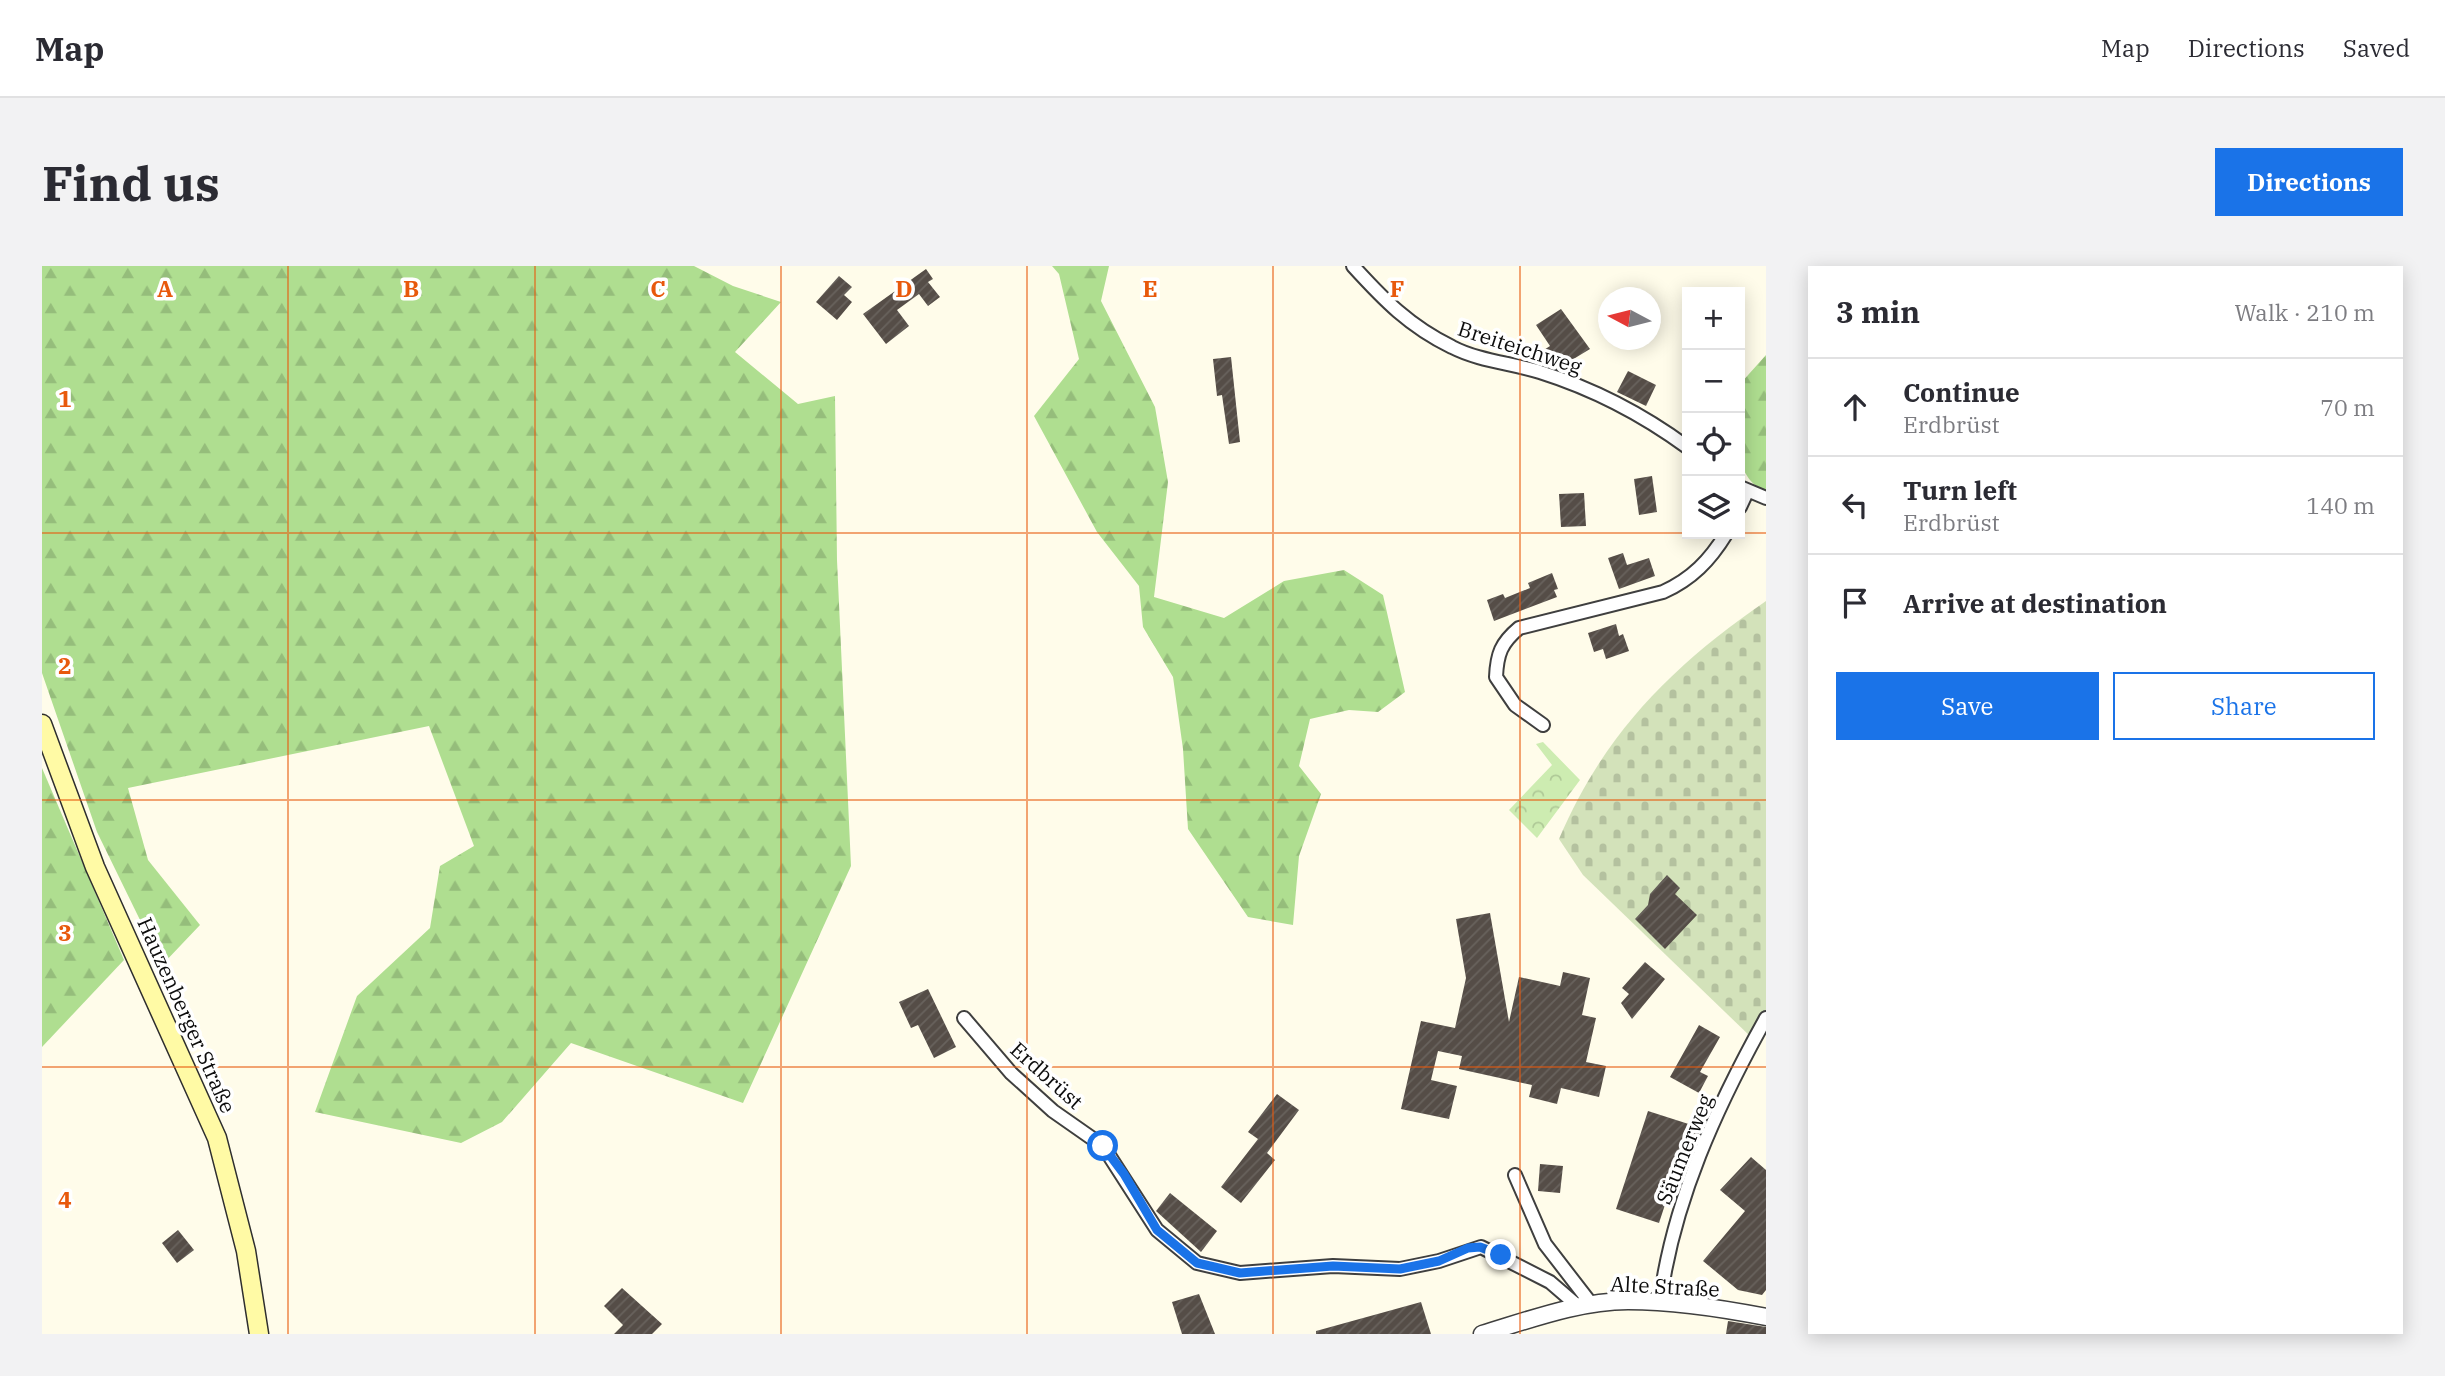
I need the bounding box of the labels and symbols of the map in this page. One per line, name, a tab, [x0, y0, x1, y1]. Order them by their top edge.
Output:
text: A	[157, 273, 173, 303]
text: B	[403, 273, 419, 303]
text: C	[650, 273, 666, 303]
text: D	[895, 273, 913, 303]
text: E	[1142, 273, 1158, 303]
text: F	[1390, 273, 1404, 303]
north arrow	[1598, 287, 1661, 350]
street label: Breiteichweg	[1454, 314, 1586, 380]
text: 1	[58, 383, 72, 413]
text: 2	[58, 650, 72, 680]
street label: Hauzenberger Straße	[131, 913, 243, 1117]
text: 3	[58, 917, 72, 947]
street label: Erdbrüst	[1005, 1035, 1089, 1115]
street label: Säumerweg	[1649, 1089, 1719, 1208]
route start	[1087, 1130, 1118, 1161]
text: 4	[58, 1184, 72, 1214]
route end	[1485, 1239, 1516, 1270]
street label: Alte Straße	[1610, 1269, 1720, 1303]

